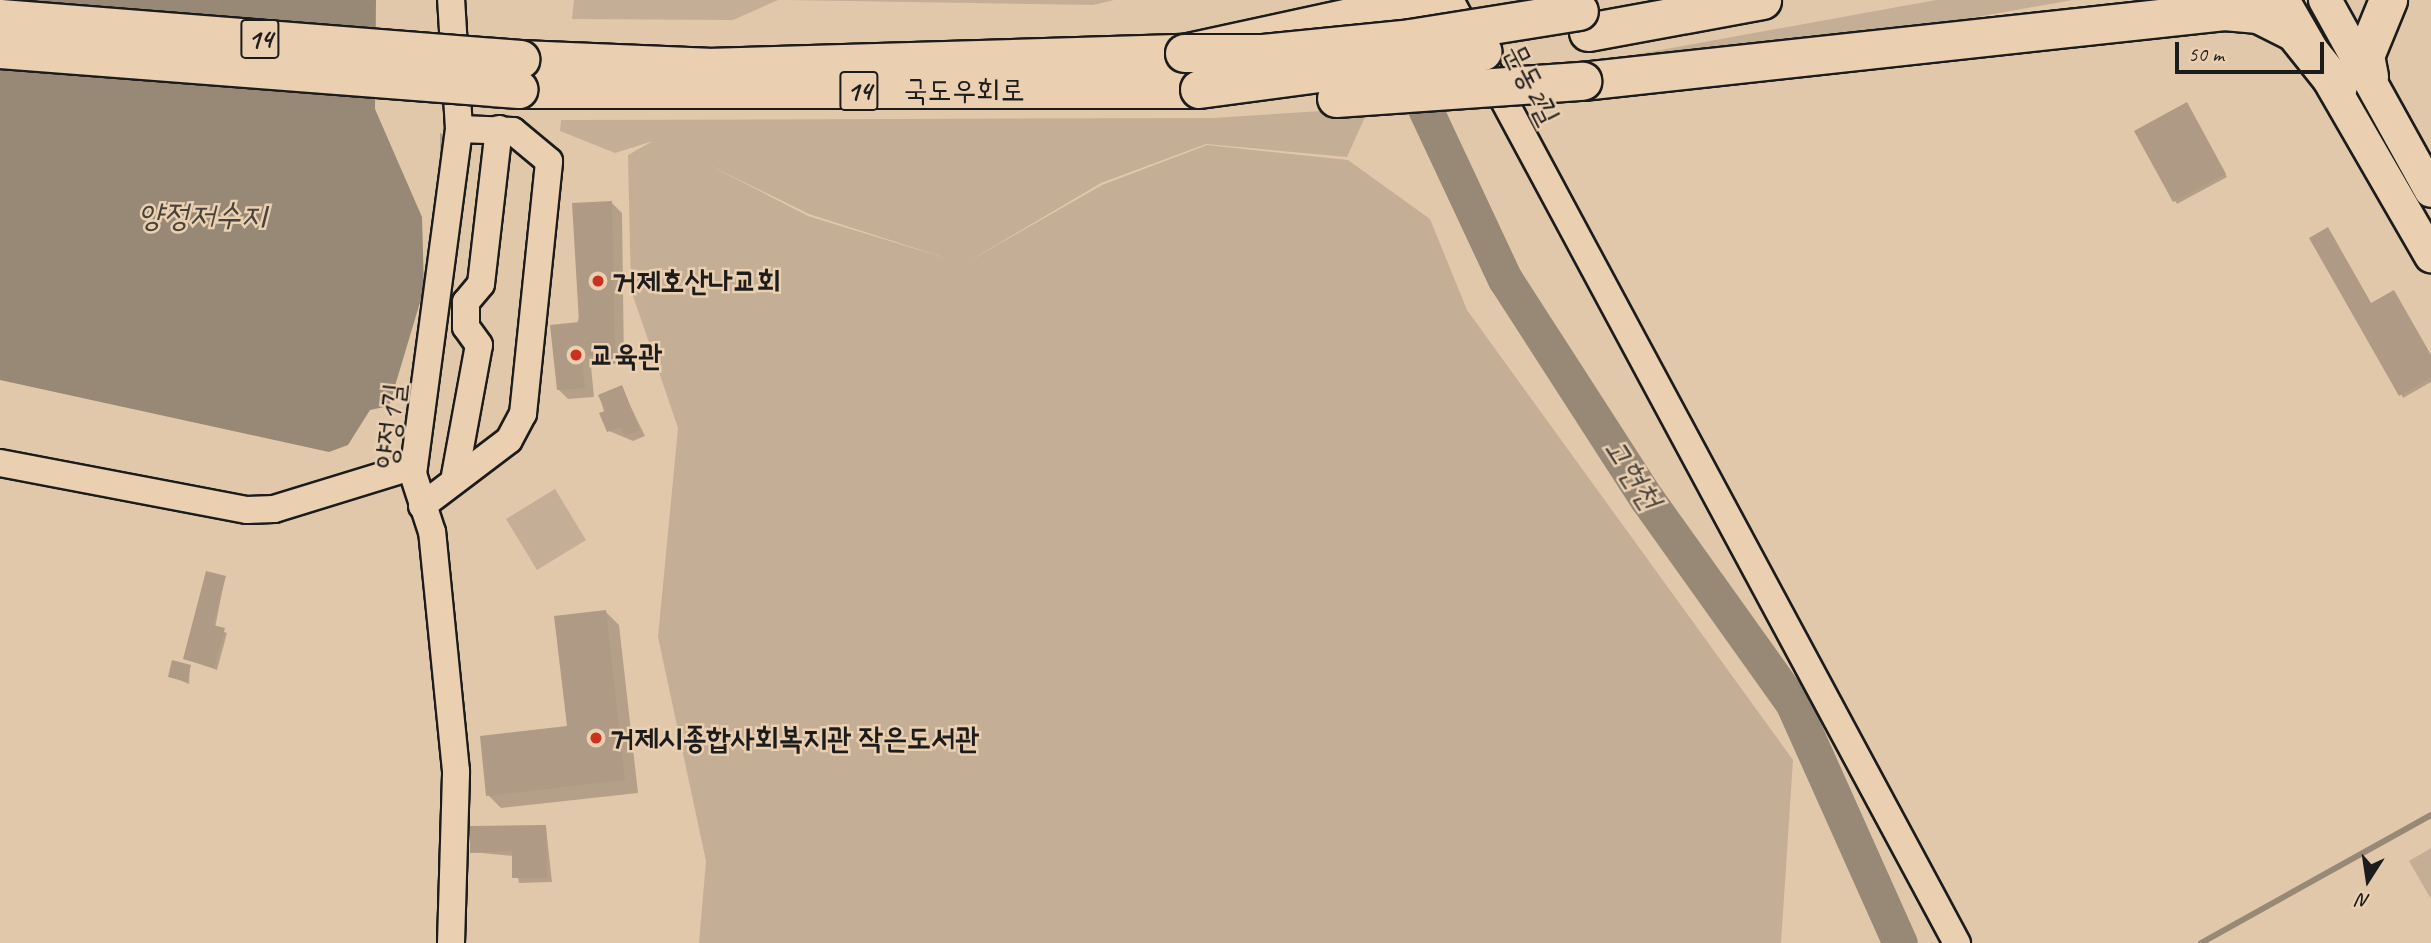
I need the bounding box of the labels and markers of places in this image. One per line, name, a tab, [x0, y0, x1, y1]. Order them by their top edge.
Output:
place label: 거제호산나교회	[612, 263, 781, 299]
marker: 거제호산나교회	[590, 273, 606, 289]
place label: 교육관	[590, 337, 662, 373]
marker: 교육관	[568, 347, 584, 363]
place label: 거제시종합사회복지관 작은도서관	[610, 720, 979, 756]
marker: 거제시종합사회복지관 작은도서관	[588, 730, 604, 746]

